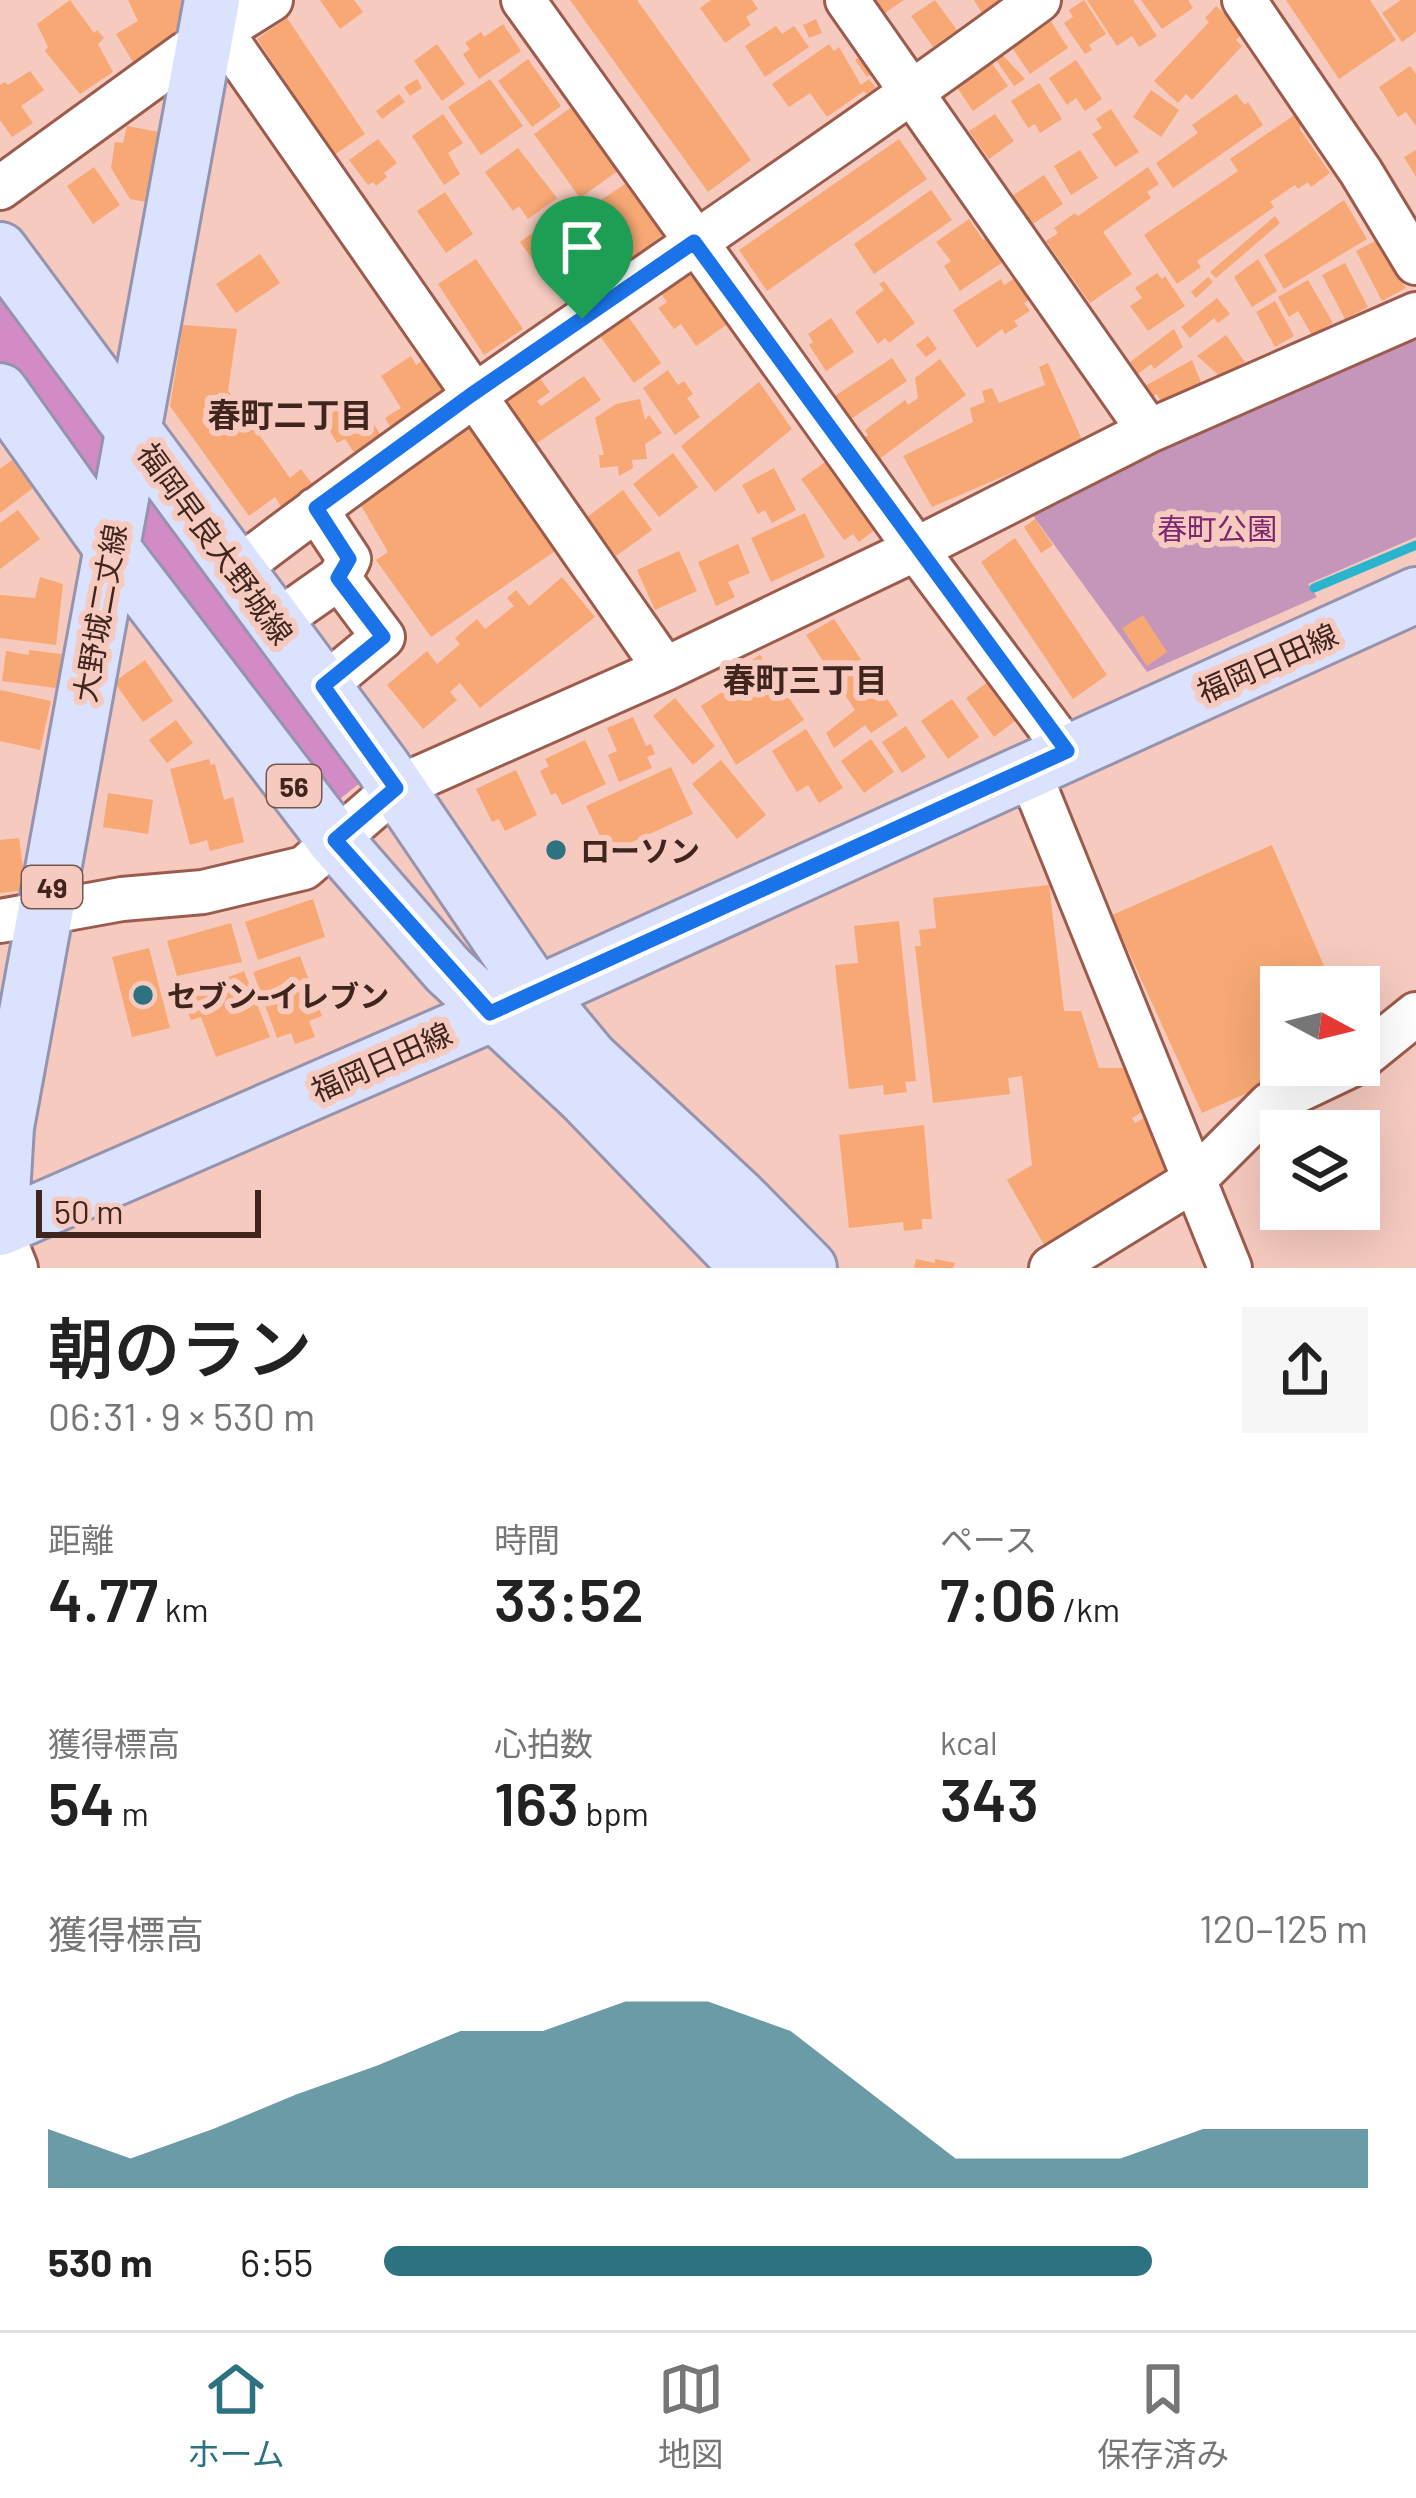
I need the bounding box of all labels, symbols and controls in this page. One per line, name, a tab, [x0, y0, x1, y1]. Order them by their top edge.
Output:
pin	[531, 196, 633, 319]
icon: arrive	[549, 214, 615, 280]
district label: 春町二丁目	[208, 394, 373, 434]
street label: 福岡早良大野城線	[131, 435, 301, 651]
park label: 春町公園	[1157, 510, 1277, 546]
street label: 大野城二丈線	[66, 521, 132, 705]
street label: 福岡日田線	[1191, 615, 1343, 709]
district label: 春町三丁目	[723, 659, 888, 699]
road number: 56	[267, 765, 321, 807]
place label: ローソン	[580, 832, 700, 868]
marker: ローソン	[543, 837, 569, 863]
road number: 49	[22, 866, 82, 908]
north arrow	[1260, 966, 1380, 1086]
map controls	[1260, 966, 1380, 1230]
place label: セブン-イレブン	[167, 977, 389, 1013]
marker: セブン-イレブン	[130, 982, 156, 1008]
street label: 福岡日田線	[305, 1014, 457, 1108]
button: layers	[1260, 1110, 1380, 1230]
scale bar	[36, 1184, 261, 1237]
text: 50 m	[54, 1191, 124, 1231]
text: 朝のラン	[48, 1307, 312, 1386]
button: share	[1242, 1307, 1368, 1433]
text: 06:31 · 9 × 530 m	[48, 1392, 315, 1439]
text: 距離	[48, 1519, 114, 1559]
text: 時間	[494, 1519, 560, 1559]
text: ペース	[940, 1519, 1037, 1559]
text: 4.77	[48, 1562, 158, 1634]
text: 33:52	[494, 1562, 644, 1634]
text: 7:06	[940, 1562, 1056, 1634]
text: km	[158, 1589, 208, 1629]
text: /km	[1056, 1589, 1120, 1629]
text: kcal	[940, 1722, 998, 1762]
text: 獲得標高	[48, 1723, 180, 1763]
text: 心拍数	[494, 1723, 593, 1763]
text: 343	[940, 1762, 1039, 1834]
text: 54	[48, 1766, 115, 1838]
text: 163	[494, 1766, 579, 1838]
text: m	[115, 1793, 149, 1833]
text: bpm	[579, 1793, 649, 1833]
text: 120–125 m	[1199, 1904, 1368, 1951]
text: 獲得標高	[48, 1910, 204, 1957]
text: 530 m	[48, 2238, 153, 2285]
text: 6:55	[240, 2238, 313, 2285]
tab: ホーム	[187, 2356, 285, 2476]
tab: 地図	[658, 2356, 724, 2476]
tab: 保存済み	[1097, 2356, 1229, 2476]

